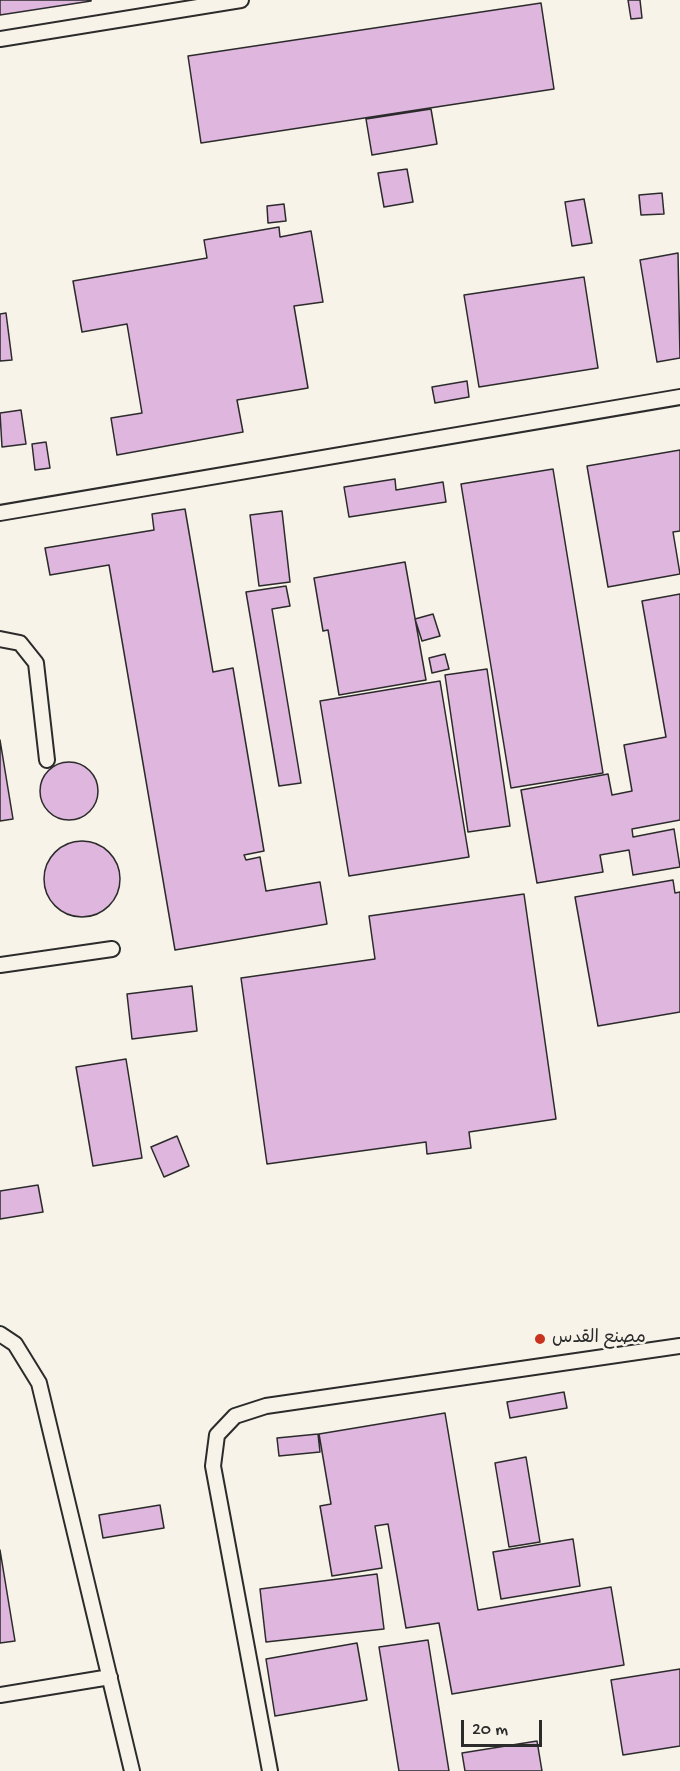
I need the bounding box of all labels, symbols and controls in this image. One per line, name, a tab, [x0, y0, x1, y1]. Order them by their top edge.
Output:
place label: مصنع القدس	[552, 1328, 646, 1350]
marker: مصنع القدس	[533, 1332, 547, 1346]
scale bar	[464, 1708, 545, 1746]
text: 20 m	[472, 1720, 508, 1741]

